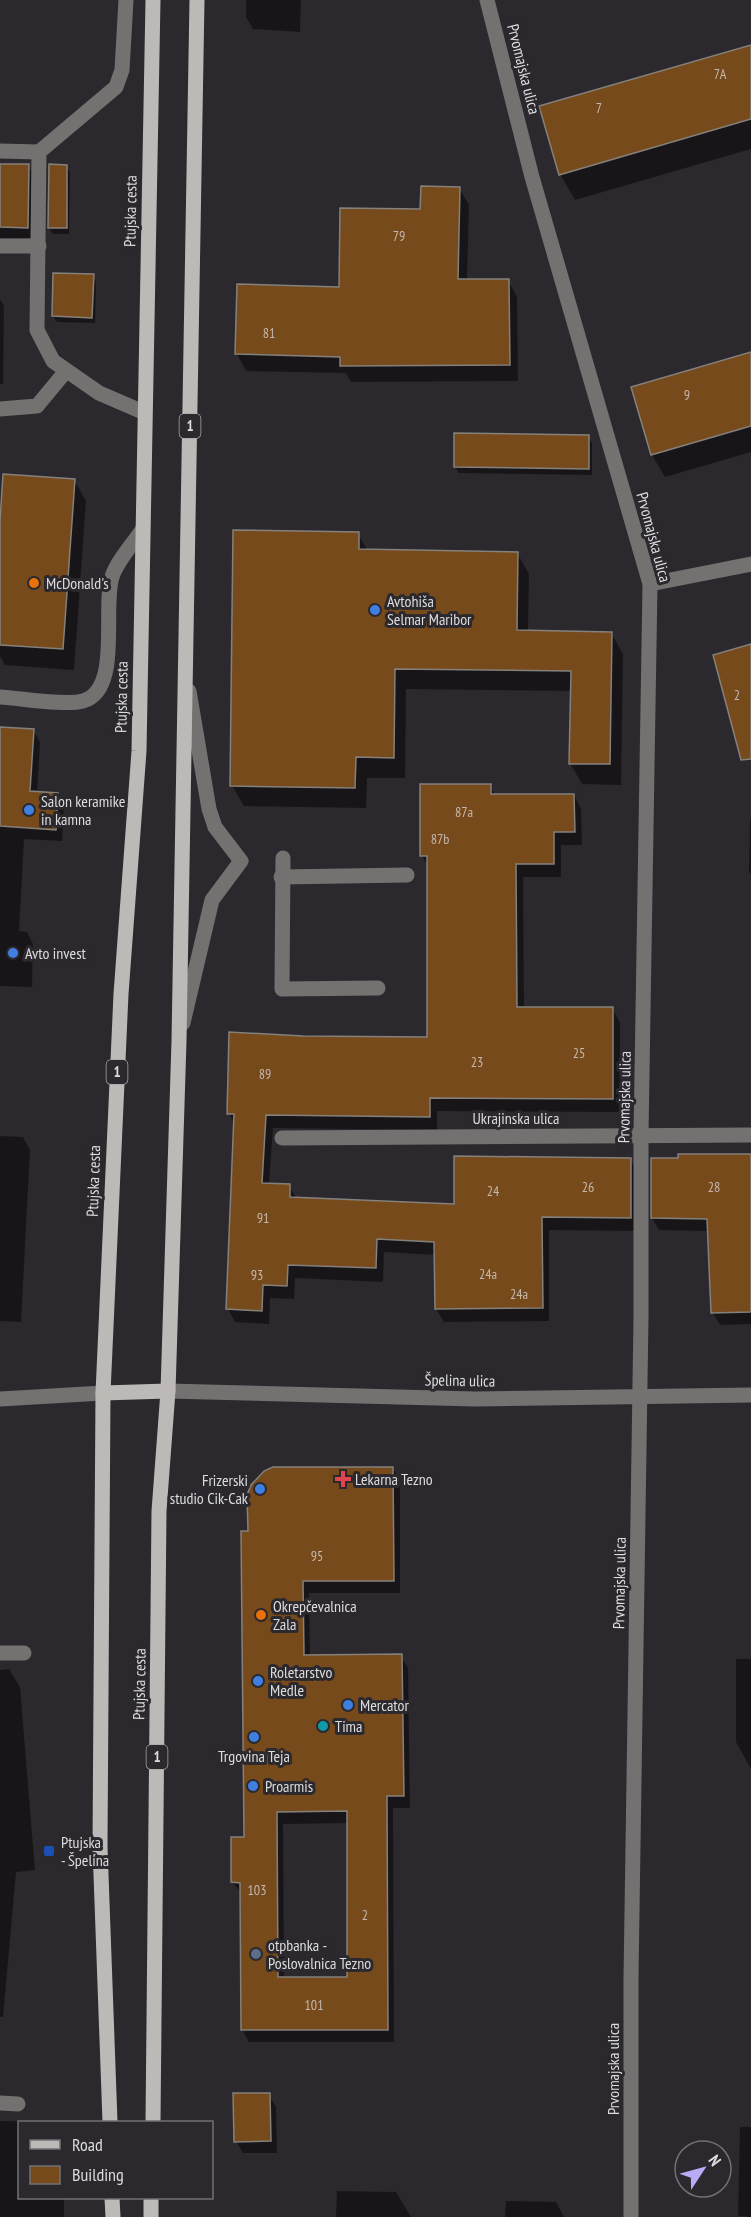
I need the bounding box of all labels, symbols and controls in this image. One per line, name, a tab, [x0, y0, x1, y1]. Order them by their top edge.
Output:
street label: Prvomajska ulica	[503, 22, 545, 116]
house number: 7A	[714, 65, 727, 83]
house number: 7	[596, 99, 602, 117]
street label: Ptujska cesta	[119, 175, 141, 247]
house number: 79	[393, 227, 405, 245]
house number: 81	[263, 324, 275, 342]
house number: 9	[684, 386, 690, 404]
road number: 1	[180, 414, 201, 438]
street label: Prvomajska ulica	[632, 490, 676, 584]
place label: McDonald's	[46, 573, 109, 593]
marker: McDonald's	[27, 576, 41, 590]
place label: Avtohiša Selmar Maribor	[387, 591, 472, 629]
marker: Avtohiša Selmar Maribor	[368, 603, 382, 617]
street label: Ptujska cesta	[110, 661, 132, 733]
house number: 2	[734, 686, 740, 704]
place label: Salon keramike in kamna	[41, 791, 125, 829]
marker: Salon keramike in kamna	[22, 803, 36, 817]
house number: 87a	[455, 803, 473, 821]
house number: 87b	[431, 830, 449, 848]
place label: Avto invest	[25, 943, 87, 963]
marker: Avto invest	[6, 946, 20, 960]
house number: 25	[573, 1044, 585, 1062]
street label: Prvomajska ulica	[613, 1051, 635, 1143]
house number: 23	[471, 1053, 483, 1071]
road number: 1	[106, 1060, 128, 1084]
house number: 89	[259, 1065, 271, 1083]
street label: Ukrajinska ulica	[473, 1108, 559, 1128]
street label: Ptujska cesta	[82, 1145, 104, 1217]
house number: 26	[582, 1178, 594, 1196]
house number: 28	[708, 1178, 720, 1196]
house number: 24	[487, 1182, 500, 1200]
house number: 91	[257, 1209, 269, 1227]
house number: 24a	[479, 1265, 497, 1283]
house number: 93	[251, 1266, 263, 1284]
house number: 24a	[510, 1285, 528, 1303]
street label: Špelina ulica	[424, 1369, 496, 1391]
place label: Lekarna Tezno	[355, 1469, 433, 1489]
place label: Frizerski studio Cik-Cak	[170, 1470, 249, 1508]
marker: Lekarna Tezno	[336, 1472, 350, 1486]
marker: Frizerski studio Cik-Cak	[253, 1482, 267, 1496]
street label: Prvomajska ulica	[608, 1537, 630, 1629]
house number: 95	[311, 1547, 323, 1565]
place label: Okrepčevalnica Zala	[273, 1596, 357, 1634]
marker: Okrepčevalnica Zala	[254, 1608, 268, 1622]
street label: Ptujska cesta	[128, 1648, 150, 1720]
place label: Roletarstvo Medle	[270, 1662, 332, 1700]
marker: Roletarstvo Medle	[251, 1674, 265, 1688]
place label: Mercator	[360, 1695, 409, 1715]
marker: Mercator	[341, 1698, 355, 1712]
place label: Tima	[335, 1716, 362, 1736]
marker: Tima	[316, 1719, 330, 1733]
marker: Trgovina Teja	[247, 1730, 261, 1744]
road number: 1	[146, 1745, 168, 1769]
place label: Trgovina Teja	[218, 1746, 290, 1766]
place label: Proarmis	[265, 1776, 313, 1796]
marker: Proarmis	[246, 1779, 260, 1793]
place label: Ptujska - Špelina	[61, 1832, 109, 1870]
marker: Ptujska - Špelina	[42, 1844, 56, 1858]
house number: 103	[248, 1881, 266, 1899]
house number: 2	[362, 1906, 368, 1924]
place label: otpbanka - Poslovalnica Tezno	[268, 1935, 371, 1973]
marker: otpbanka - Poslovalnica Tezno	[249, 1947, 263, 1961]
house number: 101	[305, 1996, 323, 2014]
street label: Prvomajska ulica	[603, 2023, 623, 2115]
legend	[18, 2121, 213, 2199]
text: Road	[72, 2133, 103, 2156]
north arrow	[673, 2139, 733, 2199]
text: N	[705, 2151, 726, 2170]
text: Building	[72, 2163, 124, 2186]

